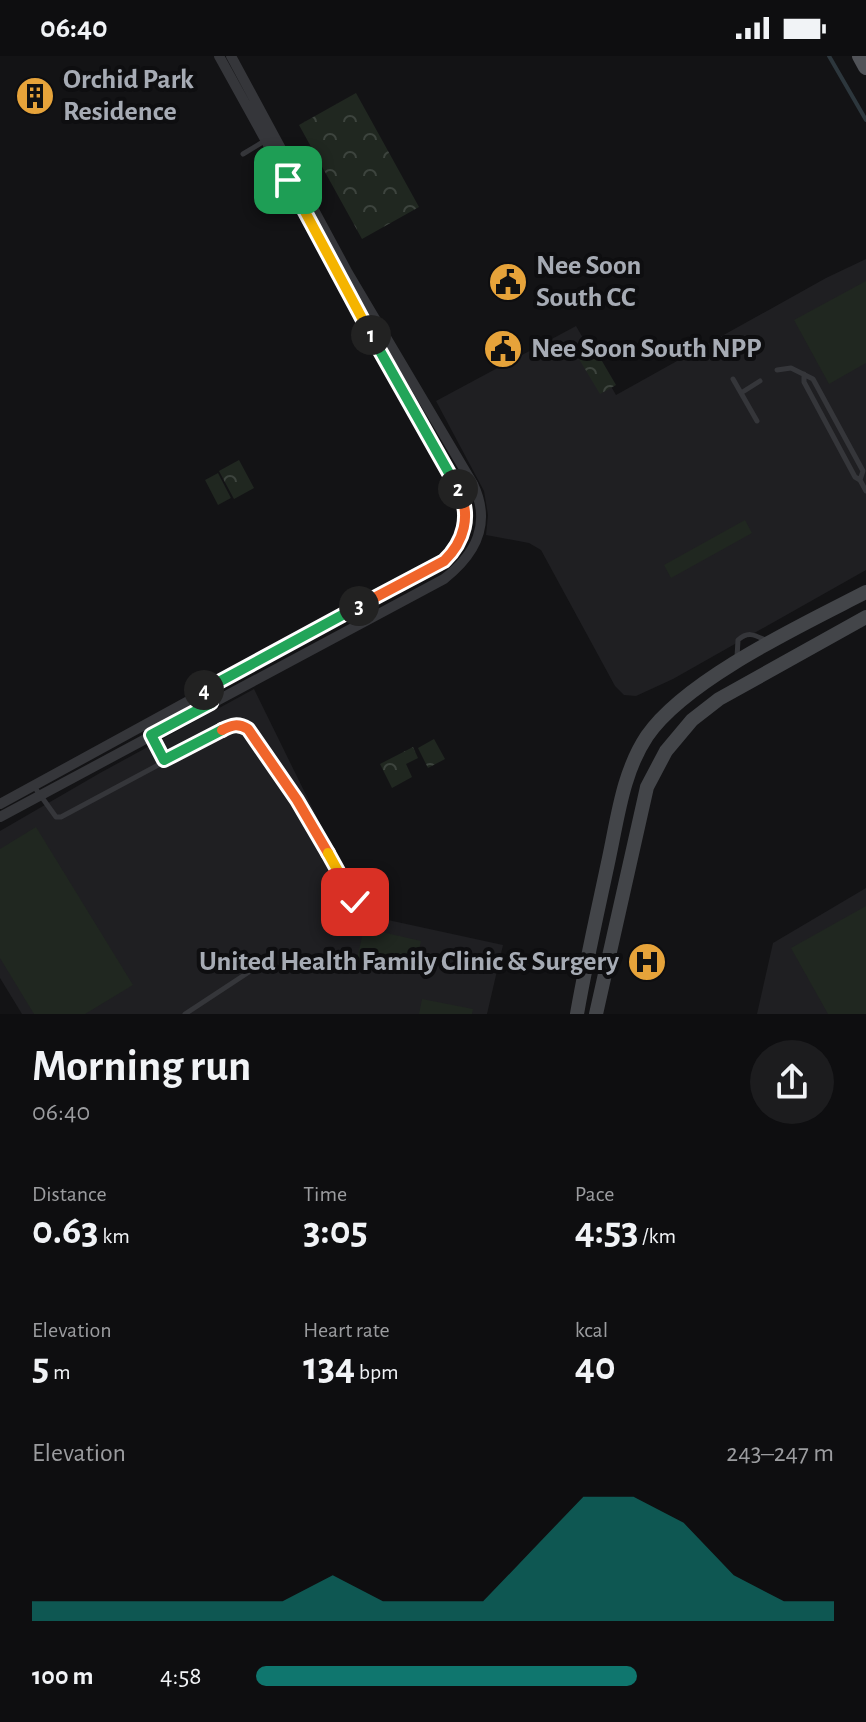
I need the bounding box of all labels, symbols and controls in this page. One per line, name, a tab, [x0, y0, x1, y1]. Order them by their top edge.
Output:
text: 06:40	[40, 13, 108, 43]
place label: Orchid Park Residence	[63, 66, 194, 126]
building icon: Orchid Park Residence	[14, 75, 56, 117]
pin	[254, 146, 322, 214]
icon: arrive	[266, 158, 310, 202]
place label: Nee Soon South CC	[536, 252, 641, 312]
public building icon: Nee Soon South CC	[487, 261, 529, 303]
pin: 1	[351, 315, 391, 355]
text: 1	[367, 324, 375, 346]
public building icon: Nee Soon South NPP	[482, 328, 524, 370]
place label: Nee Soon South NPP	[531, 335, 762, 363]
pin: 2	[438, 469, 478, 509]
text: 2	[453, 478, 463, 500]
pin: 3	[339, 586, 379, 626]
text: 3	[354, 595, 364, 617]
pin: 4	[184, 670, 224, 710]
text: 4	[198, 679, 210, 701]
pin	[321, 868, 389, 936]
icon: check	[333, 880, 377, 924]
hospital icon: United Health Family Clinic & Surgery	[626, 941, 668, 983]
place label: United Health Family Clinic & Surgery	[199, 948, 619, 976]
button: share	[750, 1040, 834, 1124]
text: Morning run	[32, 1045, 251, 1089]
text: 06:40	[32, 1099, 90, 1125]
text: Distance	[32, 1183, 107, 1205]
text: Time	[303, 1183, 347, 1205]
text: Pace	[575, 1183, 614, 1205]
text: 0.63	[32, 1211, 99, 1251]
text: 3:05	[303, 1211, 368, 1251]
text: 4:53	[575, 1211, 638, 1251]
text: km	[99, 1225, 130, 1247]
text: /km	[638, 1225, 676, 1247]
text: Elevation	[32, 1319, 112, 1341]
text: Heart rate	[303, 1319, 390, 1341]
text: kcal	[575, 1319, 608, 1341]
text: 5	[32, 1347, 49, 1387]
text: 134	[303, 1347, 355, 1387]
text: 40	[575, 1347, 616, 1387]
text: m	[49, 1361, 71, 1383]
text: bpm	[355, 1361, 399, 1383]
text: Elevation	[32, 1440, 126, 1466]
text: 243–247 m	[726, 1440, 834, 1466]
text: 100 m	[32, 1663, 93, 1689]
text: 4:58	[160, 1663, 202, 1689]

